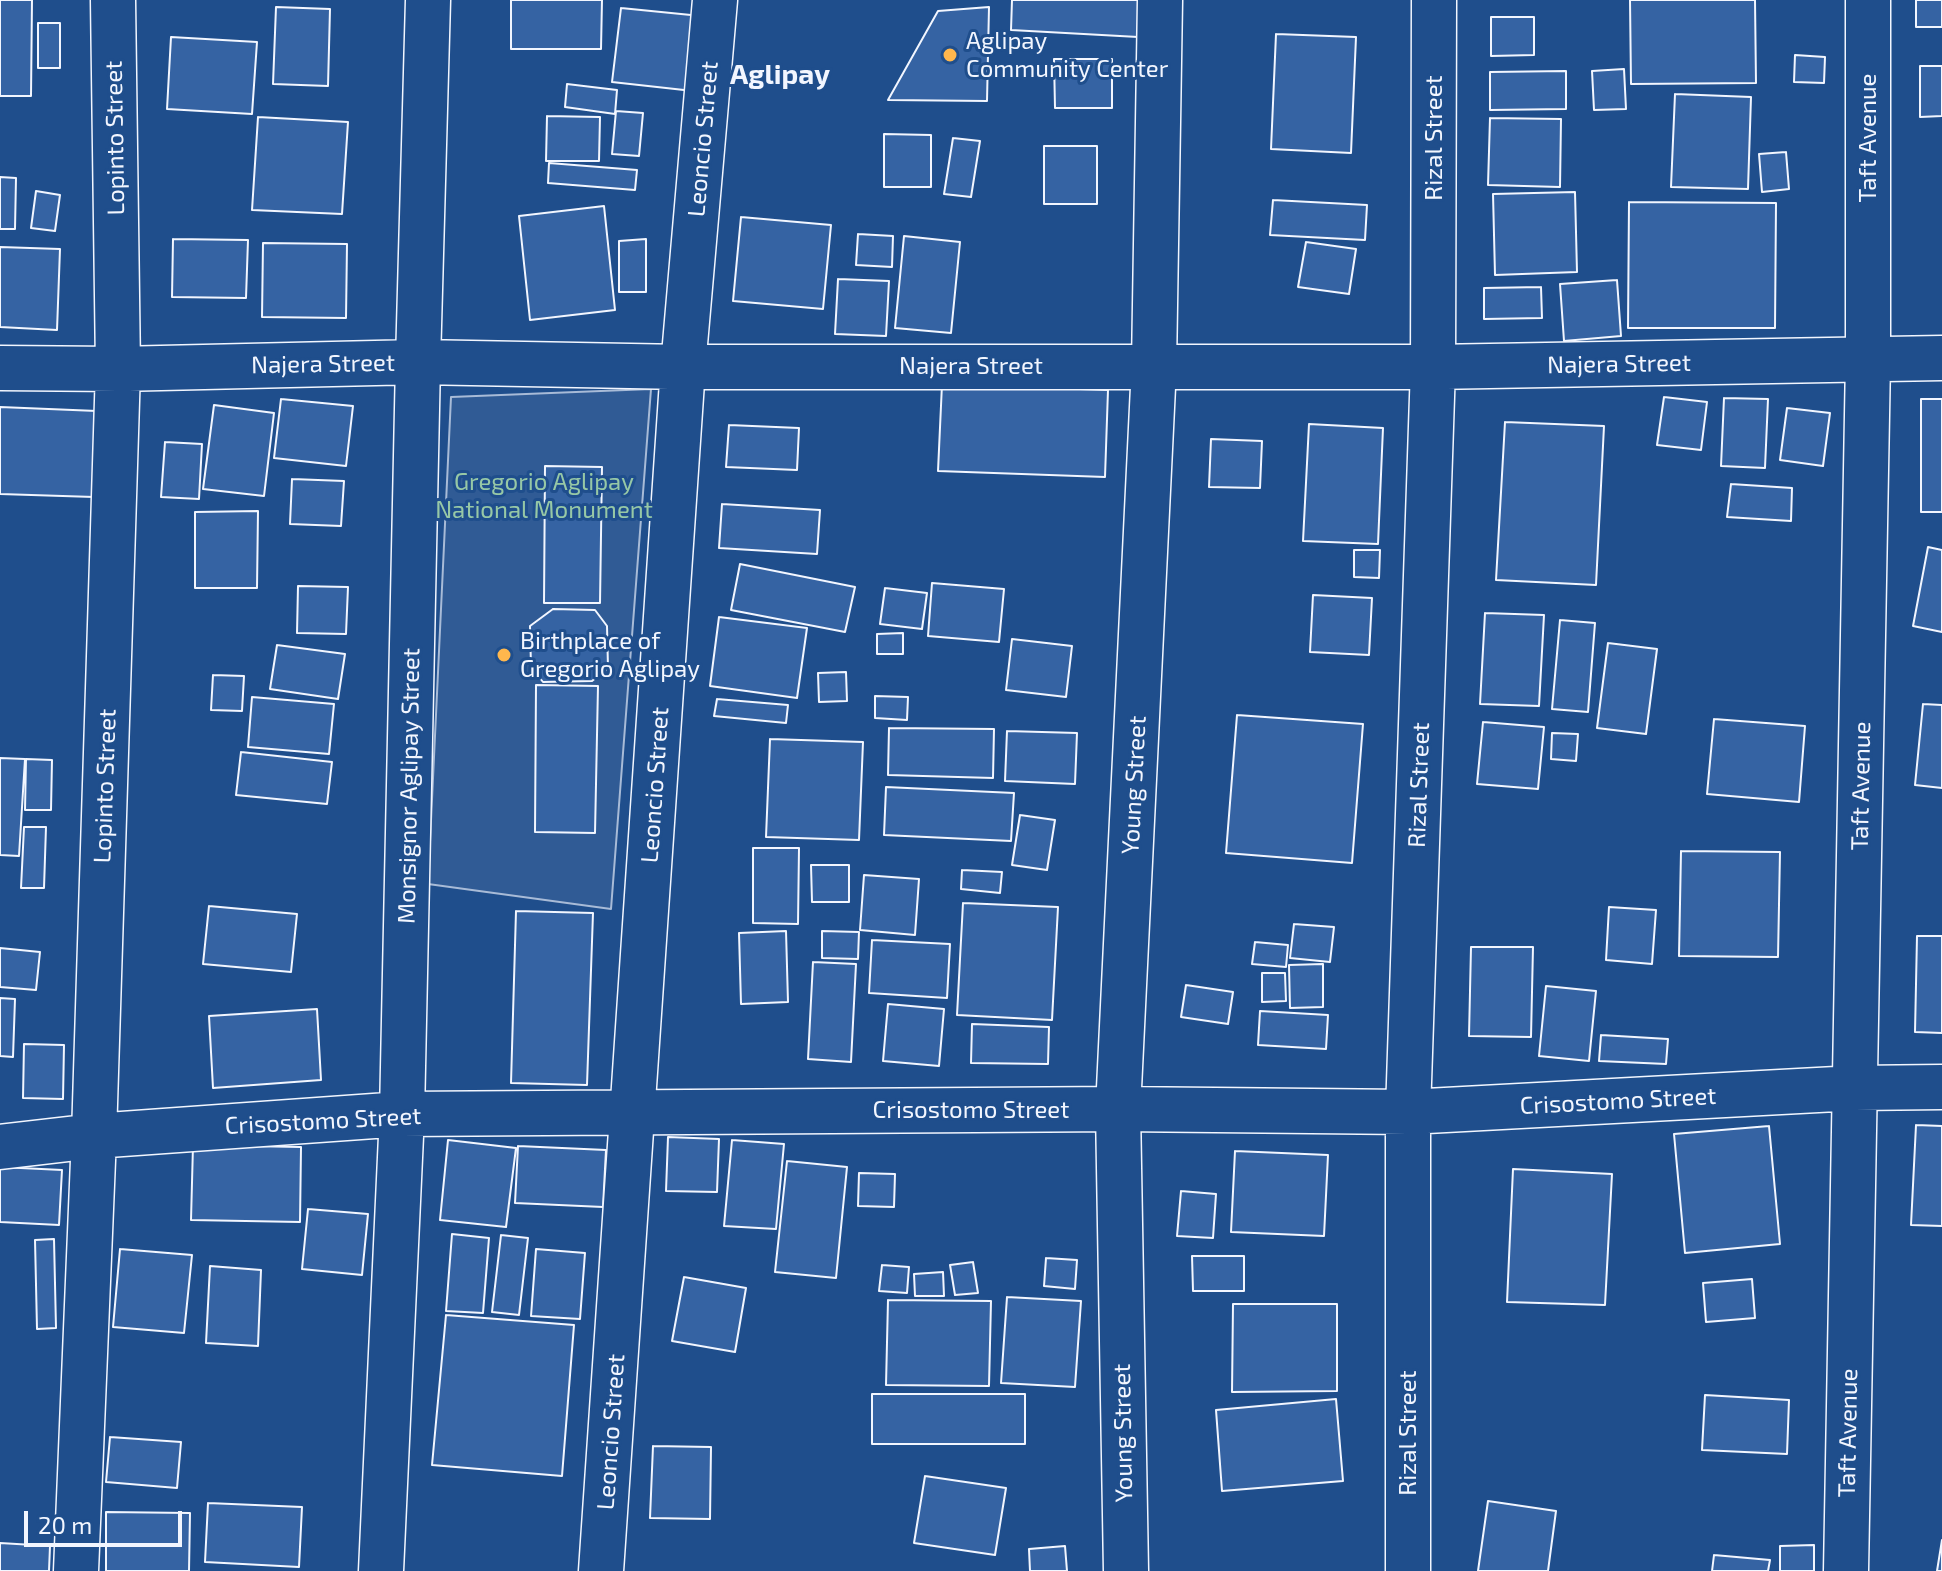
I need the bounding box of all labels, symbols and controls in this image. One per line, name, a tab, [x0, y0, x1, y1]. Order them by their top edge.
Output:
place label: Aglipay Community Center	[966, 27, 1168, 83]
marker: Aglipay Community Center	[941, 46, 959, 64]
district label: Aglipay	[730, 58, 830, 92]
street label: Lopinto Street	[99, 60, 131, 216]
street label: Leoncio Street	[682, 60, 724, 218]
street label: Taft Avenue	[1854, 74, 1882, 202]
street label: Rizal Street	[1420, 75, 1448, 201]
street label: Najera Street	[251, 348, 395, 380]
street label: Najera Street	[1547, 348, 1691, 380]
street label: Najera Street	[899, 352, 1043, 380]
park label: Gregorio Aglipay National Monument	[435, 468, 653, 524]
place label: Birthplace of Gregorio Aglipay	[520, 627, 700, 683]
marker: Birthplace of Gregorio Aglipay	[495, 646, 513, 664]
street label: Monsignor Aglipay Street	[392, 648, 426, 924]
street label: Leoncio Street	[635, 706, 675, 864]
street label: Lopinto Street	[88, 708, 122, 864]
street label: Young Street	[1116, 715, 1152, 855]
street label: Taft Avenue	[1845, 721, 1877, 851]
street label: Rizal Street	[1402, 722, 1436, 848]
street label: Crisostomo Street	[1519, 1081, 1717, 1121]
street label: Crisostomo Street	[873, 1096, 1069, 1124]
street label: Crisostomo Street	[224, 1101, 422, 1141]
street label: Leoncio Street	[591, 1353, 631, 1511]
street label: Young Street	[1107, 1363, 1139, 1503]
street label: Taft Avenue	[1832, 1368, 1864, 1498]
street label: Rizal Street	[1394, 1370, 1422, 1496]
scale bar	[28, 1495, 186, 1545]
text: 20 m	[38, 1510, 92, 1539]

